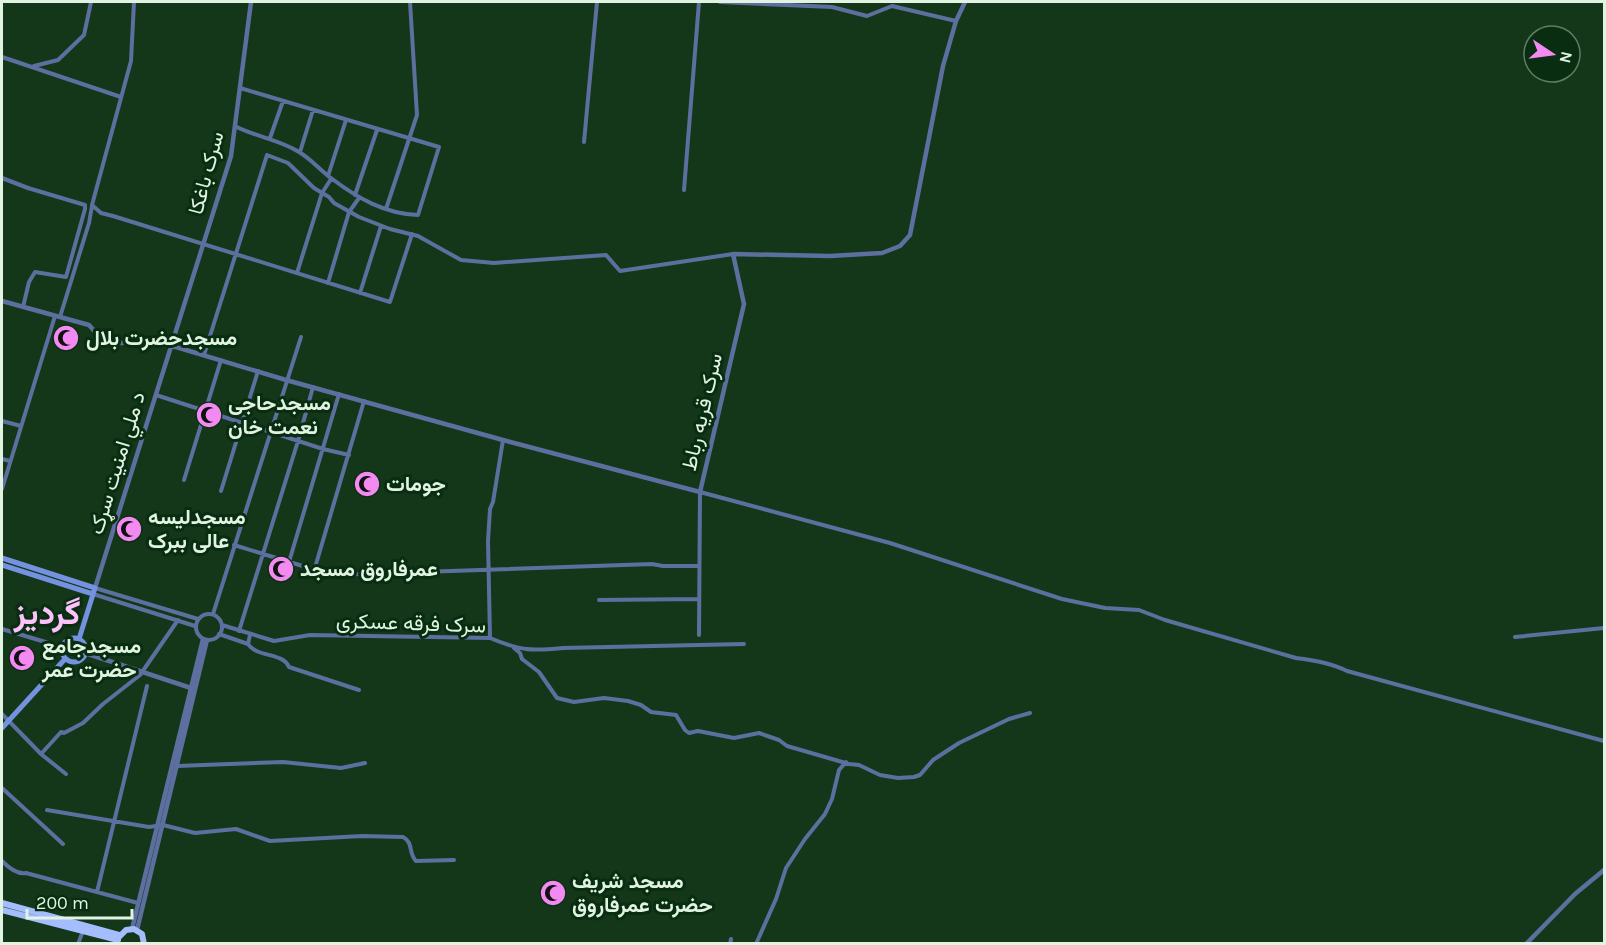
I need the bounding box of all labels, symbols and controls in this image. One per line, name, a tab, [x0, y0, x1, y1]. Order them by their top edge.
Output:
north arrow	[1522, 24, 1582, 84]
text: N	[1556, 50, 1577, 65]
street label: سرک باغکا	[183, 129, 230, 217]
mosque icon: مسجدحضرت بلال	[51, 323, 81, 353]
place label: مسجدحضرت بلال	[86, 326, 237, 351]
street label: سرک قریه رباط	[677, 351, 728, 473]
street label: د ملي امنیت سړک	[84, 389, 155, 539]
place label: مسجدحاجی نعمت خان	[228, 391, 331, 439]
mosque icon: مسجدحاجی نعمت خان	[194, 400, 224, 430]
mosque icon: جومات	[352, 469, 382, 499]
place label: جومات	[386, 472, 446, 497]
place label: مسجدلیسه عالی ببرک	[148, 505, 246, 554]
mosque icon: مسجدلیسه عالی ببرک	[114, 514, 144, 544]
mosque icon: عمرفاروق مسجد	[266, 554, 296, 584]
place label: عمرفاروق مسجد	[300, 557, 438, 582]
district label: گردیز	[13, 594, 80, 633]
street label: سرک فرقه عسکری	[335, 608, 486, 639]
place label: مسجدجامع حضرت عمر	[41, 634, 141, 683]
mosque icon: مسجدجامع حضرت عمر	[7, 643, 37, 673]
place label: مسجد شریف حضرت عمرفاروق	[572, 869, 713, 918]
mosque icon: مسجد شریف حضرت عمرفاروق	[538, 878, 568, 908]
scale bar	[27, 882, 132, 920]
text: 200 m	[36, 892, 89, 914]

